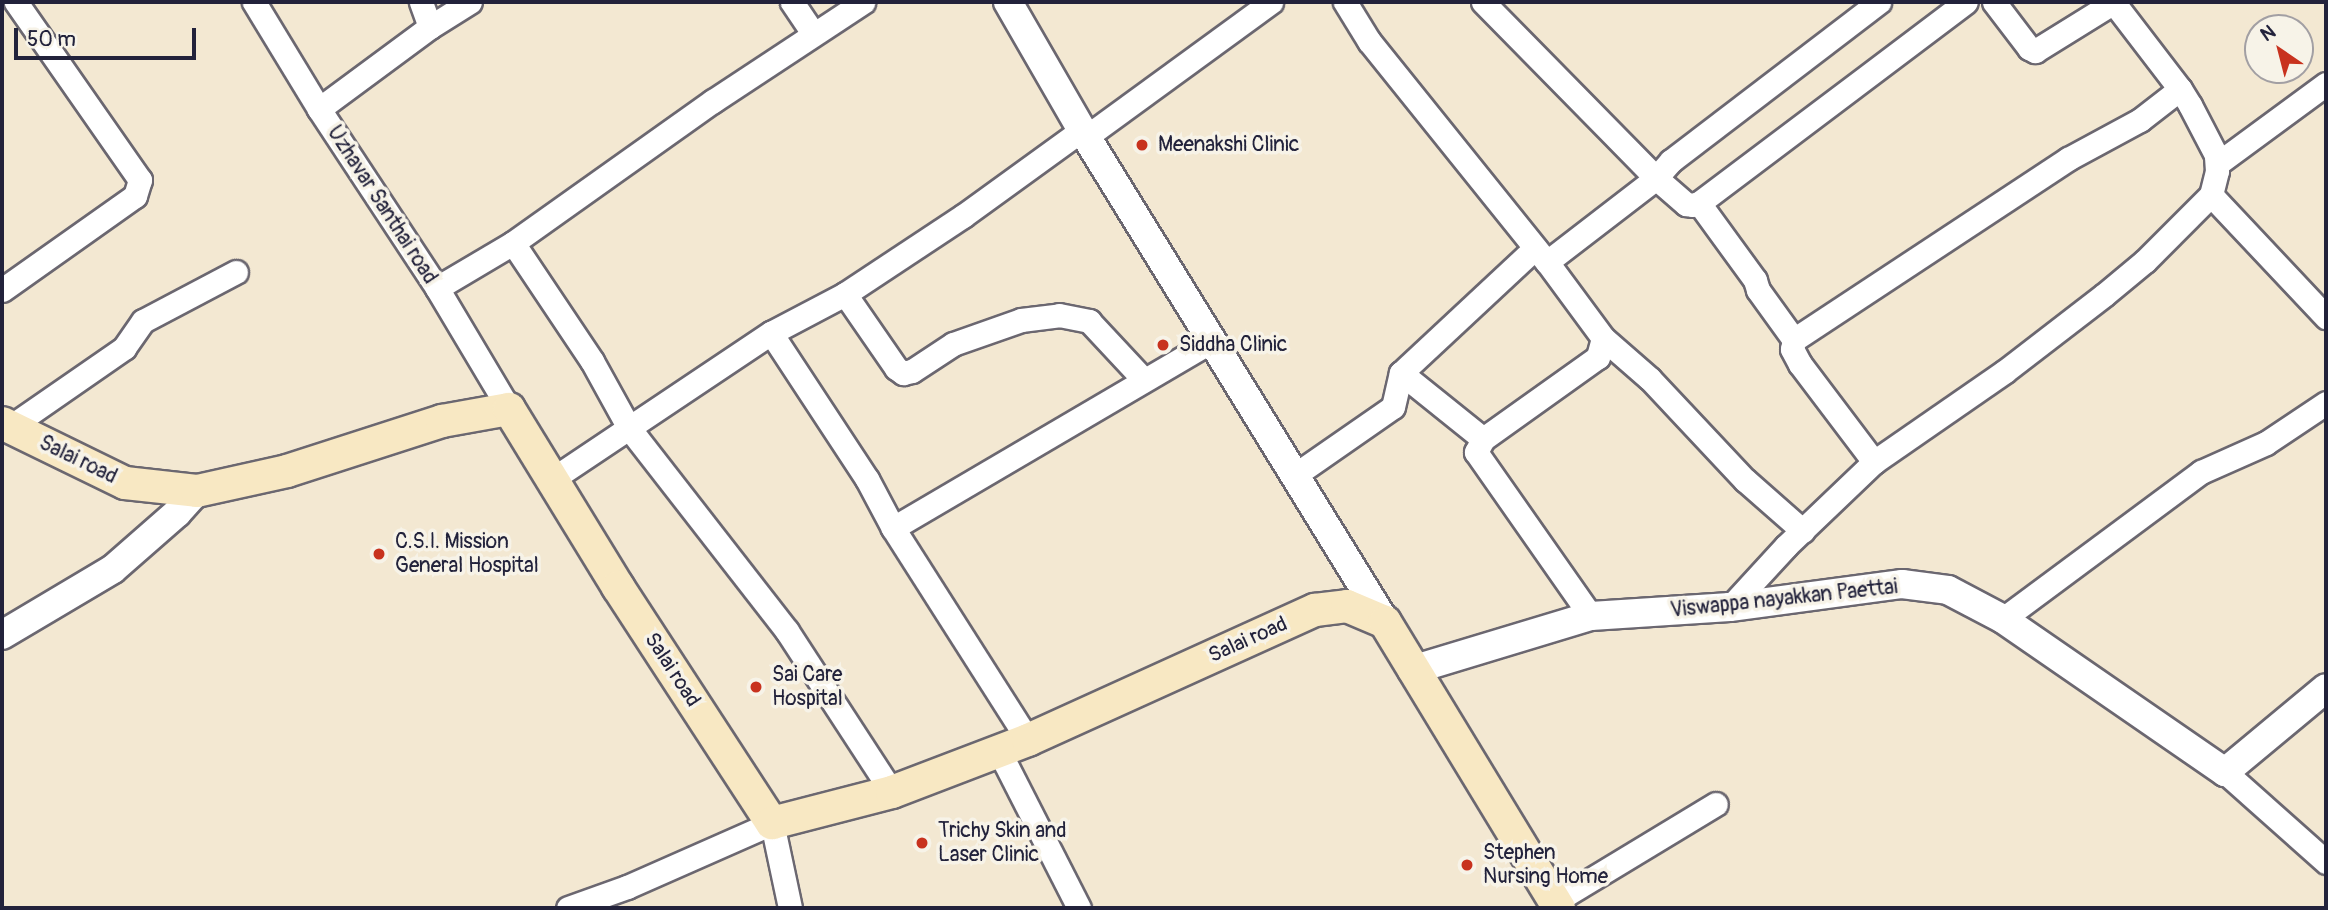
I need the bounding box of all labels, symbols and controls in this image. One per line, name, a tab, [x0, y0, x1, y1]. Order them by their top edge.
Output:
scale bar	[18, 14, 200, 58]
north arrow	[2244, 14, 2314, 84]
text: N	[2256, 20, 2280, 47]
text: 50 m	[27, 26, 76, 53]
street label: Uzhavar Santhai road	[321, 121, 443, 289]
place label: Meenakshi Clinic	[1158, 132, 1299, 158]
marker: Meenakshi Clinic	[1132, 135, 1152, 155]
place label: Siddha Clinic	[1179, 332, 1288, 358]
marker: Siddha Clinic	[1153, 335, 1173, 355]
street label: Salai road	[35, 430, 121, 490]
place label: C.S.I. Mission General Hospital	[395, 529, 539, 579]
marker: C.S.I. Mission General Hospital	[369, 544, 389, 564]
street label: Viswappa nayakkan Paettai	[1669, 575, 1899, 623]
street label: Salai road	[1205, 612, 1291, 668]
street label: Salai road	[639, 628, 705, 712]
place label: Sai Care Hospital	[772, 662, 843, 712]
marker: Sai Care Hospital	[746, 677, 766, 697]
place label: Trichy Skin and Laser Clinic	[938, 818, 1067, 868]
marker: Trichy Skin and Laser Clinic	[912, 833, 932, 853]
place label: Stephen Nursing Home	[1483, 840, 1608, 890]
marker: Stephen Nursing Home	[1457, 855, 1477, 875]

